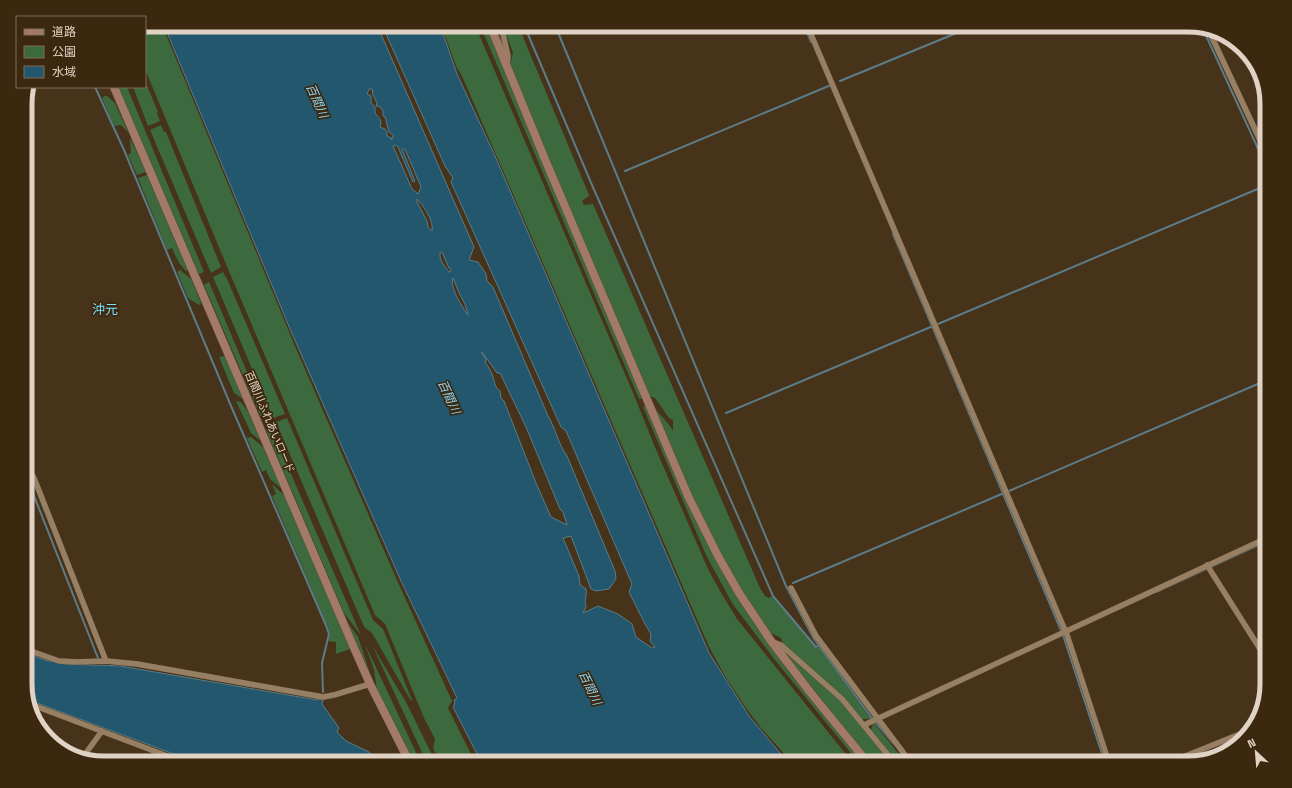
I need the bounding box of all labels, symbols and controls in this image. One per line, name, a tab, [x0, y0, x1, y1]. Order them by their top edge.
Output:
legend	[16, 16, 146, 88]
text: 道路	[52, 24, 76, 40]
text: 公園	[52, 44, 76, 60]
text: 水域	[52, 64, 76, 80]
water label: 百間川	[302, 81, 332, 123]
district label: 沖元	[92, 301, 118, 318]
street label: 百間川ふれあいロード	[242, 369, 298, 475]
water label: 百間川	[434, 377, 465, 419]
water label: 百間川	[575, 668, 606, 709]
north arrow	[1236, 732, 1276, 772]
text: N	[1245, 735, 1258, 751]

